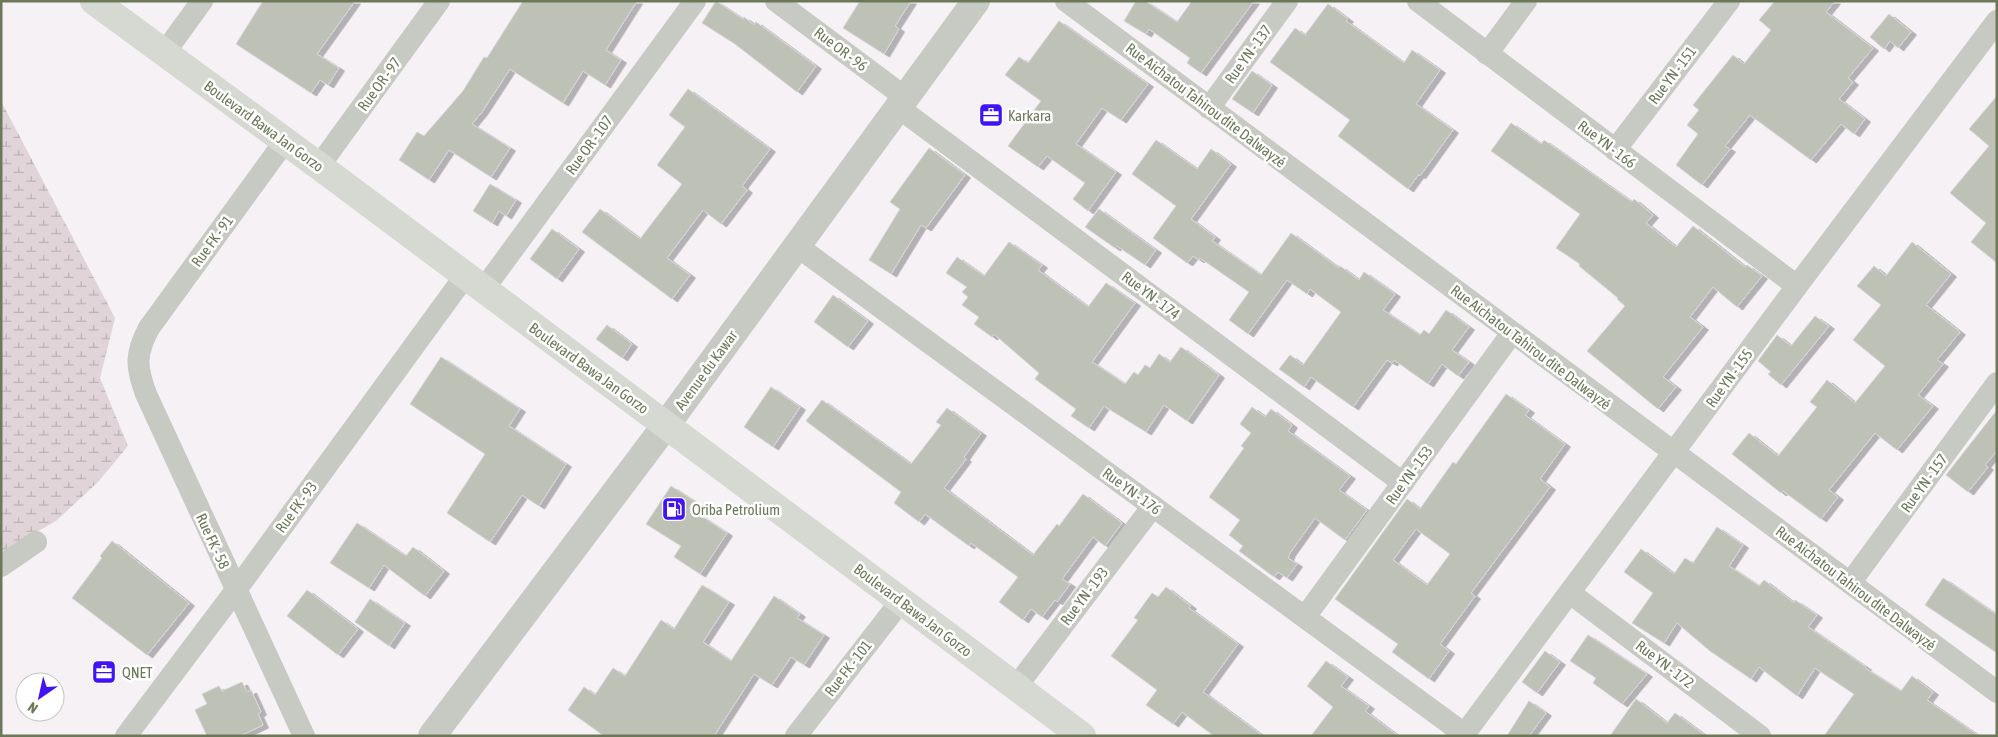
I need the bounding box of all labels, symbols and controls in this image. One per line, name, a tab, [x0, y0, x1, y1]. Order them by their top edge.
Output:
street label: Rue YN - 137	[1221, 21, 1275, 87]
street label: Rue OR - 96	[811, 24, 871, 74]
street label: Rue Aichatou Tahirou dite Dalwayzé	[1123, 39, 1289, 171]
street label: Rue YN - 151	[1645, 43, 1699, 107]
street label: Rue OR - 97	[354, 54, 404, 114]
street label: Boulevard Bawa Jan Gorzo	[201, 77, 327, 175]
office icon: Karkara	[978, 102, 1004, 128]
place label: Karkara	[1008, 107, 1051, 124]
street label: Rue OR - 107	[562, 112, 616, 178]
street label: Rue YN - 166	[1575, 117, 1639, 171]
street label: Rue FK - 91	[188, 212, 236, 270]
street label: Rue YN - 174	[1119, 268, 1183, 322]
street label: Rue Aichatou Tahirou dite Dalwayzé	[1448, 281, 1614, 413]
street label: Boulevard Bawa Jan Gorzo	[526, 319, 652, 417]
street label: Avenue du Kawar	[671, 326, 741, 413]
street label: Rue YN - 155	[1702, 345, 1756, 411]
street label: Rue YN - 153	[1382, 442, 1436, 508]
street label: Rue YN - 157	[1897, 450, 1951, 516]
street label: Rue YN - 176	[1099, 464, 1165, 518]
street label: Rue FK - 93	[272, 478, 320, 536]
fuel station icon: Oriba Petrolium	[661, 496, 687, 522]
place label: Oriba Petrolium	[692, 501, 780, 518]
street label: Rue FK - 58	[193, 511, 233, 571]
street label: Rue Aichatou Tahirou dite Dalwayzé	[1773, 522, 1939, 654]
street label: Boulevard Bawa Jan Gorzo	[851, 560, 975, 660]
street label: Rue YN - 193	[1057, 564, 1111, 628]
street label: Rue FK - 101	[821, 637, 875, 699]
street label: Rue YN - 172	[1633, 637, 1697, 691]
office icon: QNET	[91, 659, 117, 685]
place label: QNET	[122, 664, 153, 681]
north arrow	[15, 672, 65, 722]
text: N	[25, 699, 41, 717]

